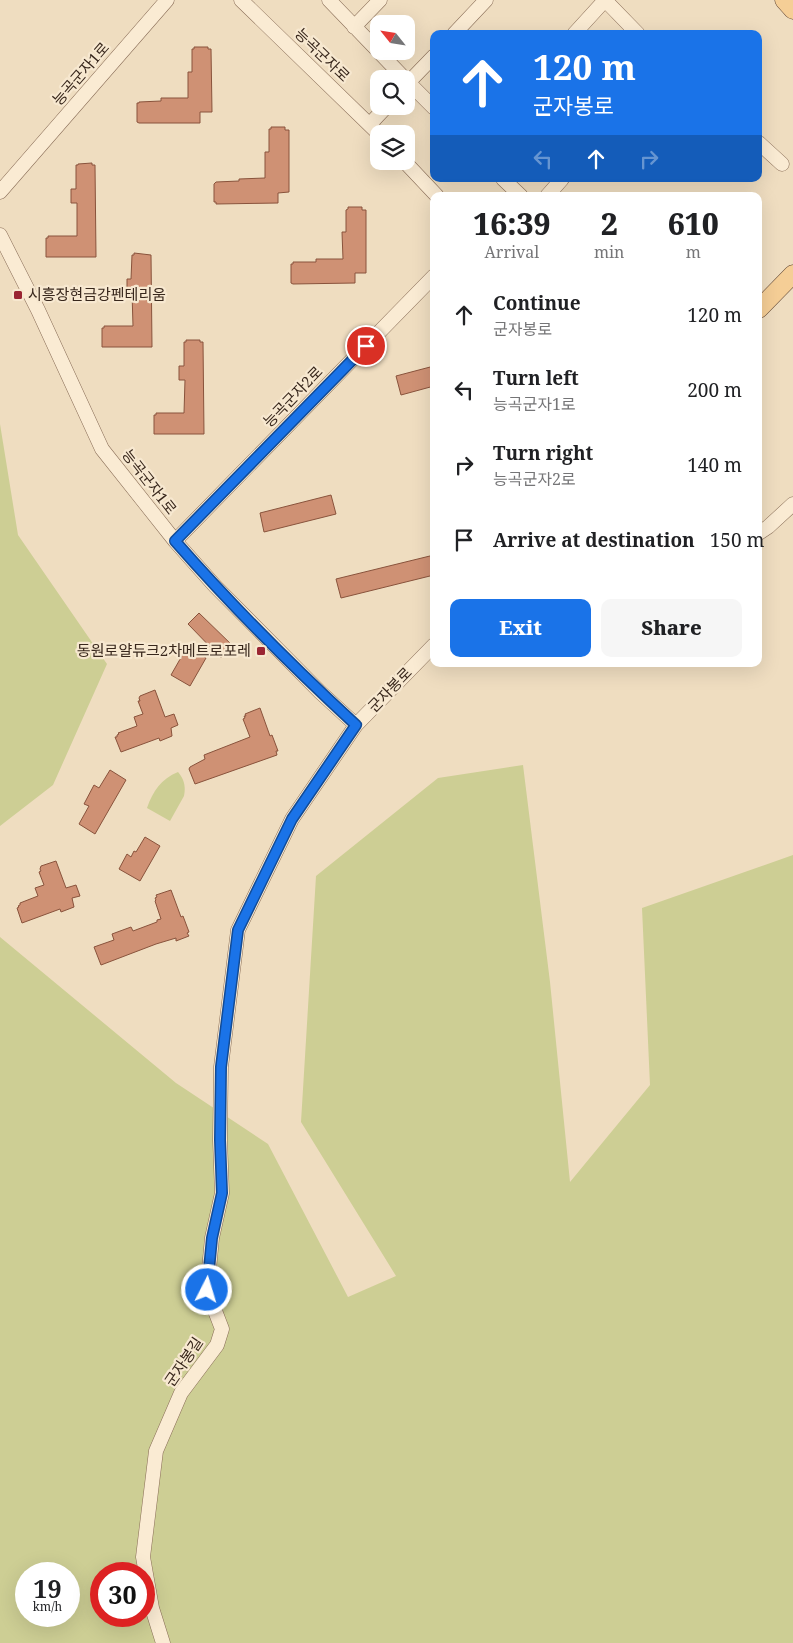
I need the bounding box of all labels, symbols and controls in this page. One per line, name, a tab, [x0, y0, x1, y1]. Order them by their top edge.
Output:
north arrow	[370, 15, 415, 60]
map controls	[370, 15, 415, 170]
street label: 능곡군자로	[291, 23, 354, 85]
street label: 능곡군자1로	[47, 38, 113, 109]
text: 120 m	[533, 43, 636, 90]
icon: ahead	[450, 50, 515, 115]
button: search	[370, 70, 415, 115]
text: 군자봉로	[533, 90, 614, 120]
button: layers	[370, 125, 415, 170]
icon: left	[529, 145, 557, 173]
icon: ahead	[582, 145, 610, 173]
icon: right	[635, 145, 663, 173]
text: 16:39	[473, 203, 551, 244]
text: 2	[601, 203, 618, 244]
text: 610	[668, 203, 719, 244]
text: Arrival	[485, 241, 539, 263]
text: min	[594, 241, 624, 263]
text: m	[686, 241, 701, 263]
place label: 시흥장현금강펜테리움	[28, 284, 166, 304]
marker: 시흥장현금강펜테리움	[12, 289, 24, 301]
text: Continue	[493, 290, 581, 316]
icon: ahead	[450, 301, 478, 329]
text: 120 m	[687, 302, 742, 328]
text: 군자봉로	[493, 318, 552, 340]
pin	[345, 325, 387, 367]
icon: arrive	[352, 332, 380, 360]
street label: 능곡군자2로	[258, 362, 326, 431]
text: Turn left	[493, 365, 579, 391]
icon: left	[450, 376, 478, 404]
text: 200 m	[687, 377, 742, 403]
text: 능곡군자1로	[493, 393, 576, 415]
text: Turn right	[493, 440, 593, 466]
street label: 능곡군자1로	[118, 445, 181, 518]
icon: right	[450, 451, 478, 479]
text: 140 m	[687, 452, 742, 478]
text: 능곡군자2로	[493, 468, 576, 490]
icon: arrive	[450, 526, 478, 554]
text: Arrive at destination	[493, 527, 695, 553]
text: 150 m	[710, 527, 765, 553]
button: Exit	[450, 599, 591, 657]
button: Share	[601, 599, 742, 657]
place label: 동원로얄듀크2차메트로포레	[77, 640, 251, 660]
marker: 동원로얄듀크2차메트로포레	[255, 645, 267, 657]
street label: 군자봉로	[363, 663, 416, 716]
position arrow	[180, 1263, 232, 1315]
street label: 군자봉길	[159, 1333, 207, 1390]
speed limit sign: 30	[90, 1562, 155, 1627]
text: 19	[33, 1571, 62, 1605]
text: km/h	[33, 1598, 62, 1615]

